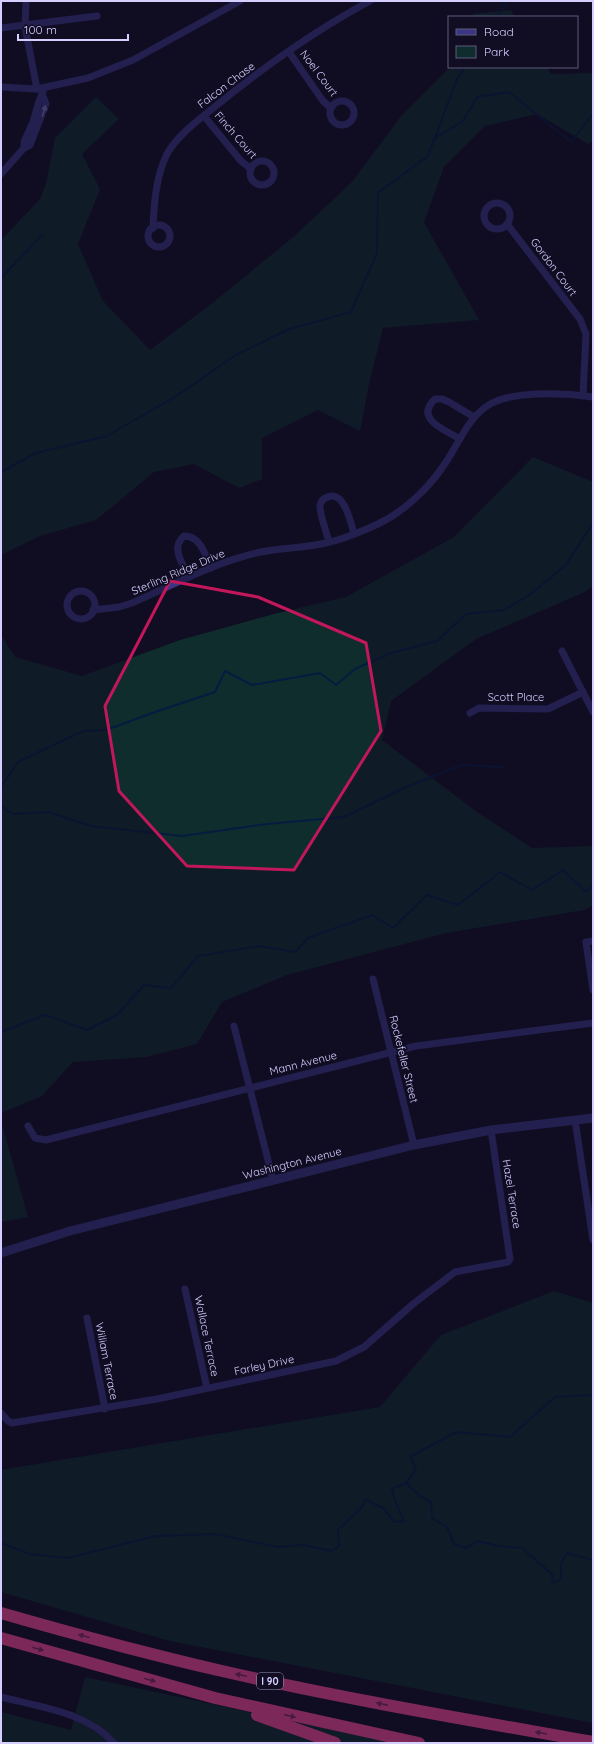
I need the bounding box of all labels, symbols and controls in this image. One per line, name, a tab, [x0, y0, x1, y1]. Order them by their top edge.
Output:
scale bar	[18, 16, 128, 42]
legend	[448, 16, 578, 68]
text: 100 m	[24, 22, 57, 37]
text: Road	[484, 24, 514, 39]
text: Park	[484, 44, 509, 59]
street label: Noel Court	[297, 47, 341, 99]
street label: Falcon Chase	[195, 59, 257, 111]
one-way arrow	[41, 104, 47, 116]
street label: Finch Court	[212, 109, 260, 162]
street label: Gordon Court	[528, 235, 581, 299]
street label: Sterling Ridge Drive	[129, 546, 227, 598]
street label: Scott Place	[488, 690, 544, 704]
street label: Rockefeller Street	[386, 1014, 422, 1104]
street label: Mann Avenue	[268, 1048, 338, 1078]
street label: Washington Avenue	[241, 1144, 343, 1182]
street label: Hazel Terrace	[500, 1158, 524, 1230]
street label: Wallace Terrace	[192, 1294, 222, 1378]
street label: William Terrace	[93, 1321, 121, 1401]
street label: Farley Drive	[233, 1352, 295, 1378]
one-way arrow	[78, 1633, 90, 1639]
one-way arrow	[33, 1646, 45, 1652]
one-way arrow	[234, 1672, 247, 1678]
road number: I 90	[257, 1673, 283, 1689]
one-way arrow	[144, 1678, 156, 1684]
one-way arrow	[376, 1701, 388, 1707]
one-way arrow	[284, 1713, 296, 1719]
one-way arrow	[535, 1730, 547, 1736]

